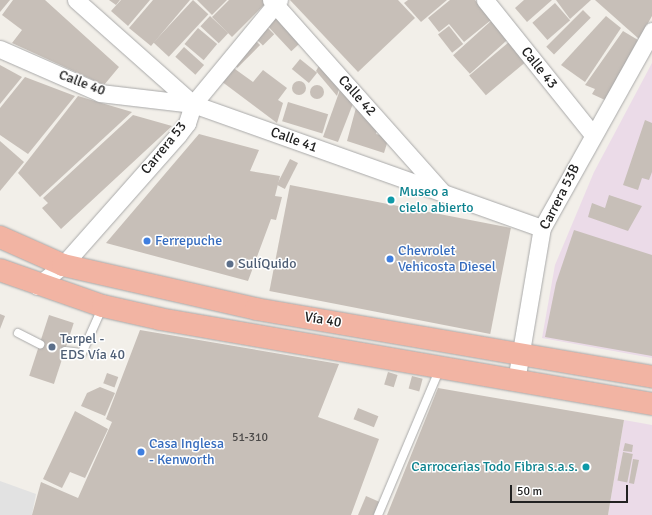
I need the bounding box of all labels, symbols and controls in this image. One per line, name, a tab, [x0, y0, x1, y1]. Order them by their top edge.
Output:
street label: Calle 43	[517, 44, 561, 92]
street label: Calle 40	[56, 66, 108, 100]
street label: Calle 42	[335, 72, 379, 120]
street label: Carrera 53	[138, 118, 190, 178]
street label: Calle 41	[268, 124, 320, 156]
street label: Carrera 53B	[536, 161, 584, 233]
place label: Museo a cielo abierto	[399, 184, 474, 216]
marker: Museo a cielo abierto	[386, 195, 396, 205]
place label: Ferrepuche	[155, 233, 222, 249]
marker: Ferrepuche	[142, 236, 152, 246]
place label: Chevrolet Vehicosta Diesel	[398, 243, 496, 276]
marker: Chevrolet Vehicosta Diesel	[385, 254, 395, 264]
place label: SulíQuido	[238, 256, 296, 272]
marker: SulíQuido	[225, 259, 235, 269]
street label: Vía 40	[303, 309, 343, 331]
place label: Terpel - EDS Vía 40	[60, 331, 125, 364]
marker: Terpel - EDS Vía 40	[47, 342, 57, 352]
house number: 51-310	[232, 431, 268, 445]
place label: Casa Inglesa - Kenworth	[149, 436, 224, 468]
marker: Casa Inglesa - Kenworth	[136, 447, 146, 457]
place label: Carrocerias Todo Fibra s.a.s.	[411, 459, 578, 475]
marker: Carrocerias Todo Fibra s.a.s.	[581, 462, 591, 472]
scale bar	[512, 477, 630, 503]
text: 50 m	[517, 484, 542, 499]

